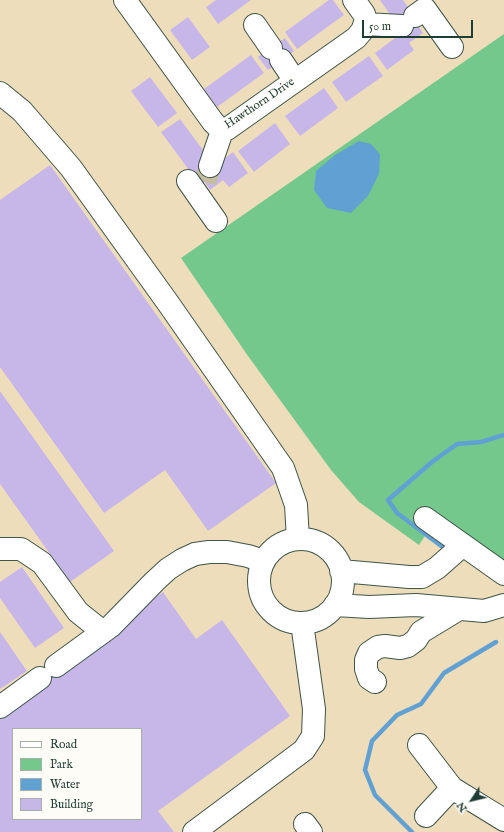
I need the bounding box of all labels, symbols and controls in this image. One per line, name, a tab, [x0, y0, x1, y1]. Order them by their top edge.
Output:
scale bar	[364, 12, 475, 38]
text: 50 m	[369, 19, 391, 34]
street label: Hawthorn Drive	[222, 75, 298, 133]
legend	[12, 728, 142, 820]
text: Road	[50, 737, 77, 752]
text: Park	[50, 757, 73, 772]
text: Water	[50, 777, 80, 792]
north arrow	[452, 780, 492, 820]
text: Building	[50, 797, 93, 812]
text: N	[454, 799, 471, 815]

